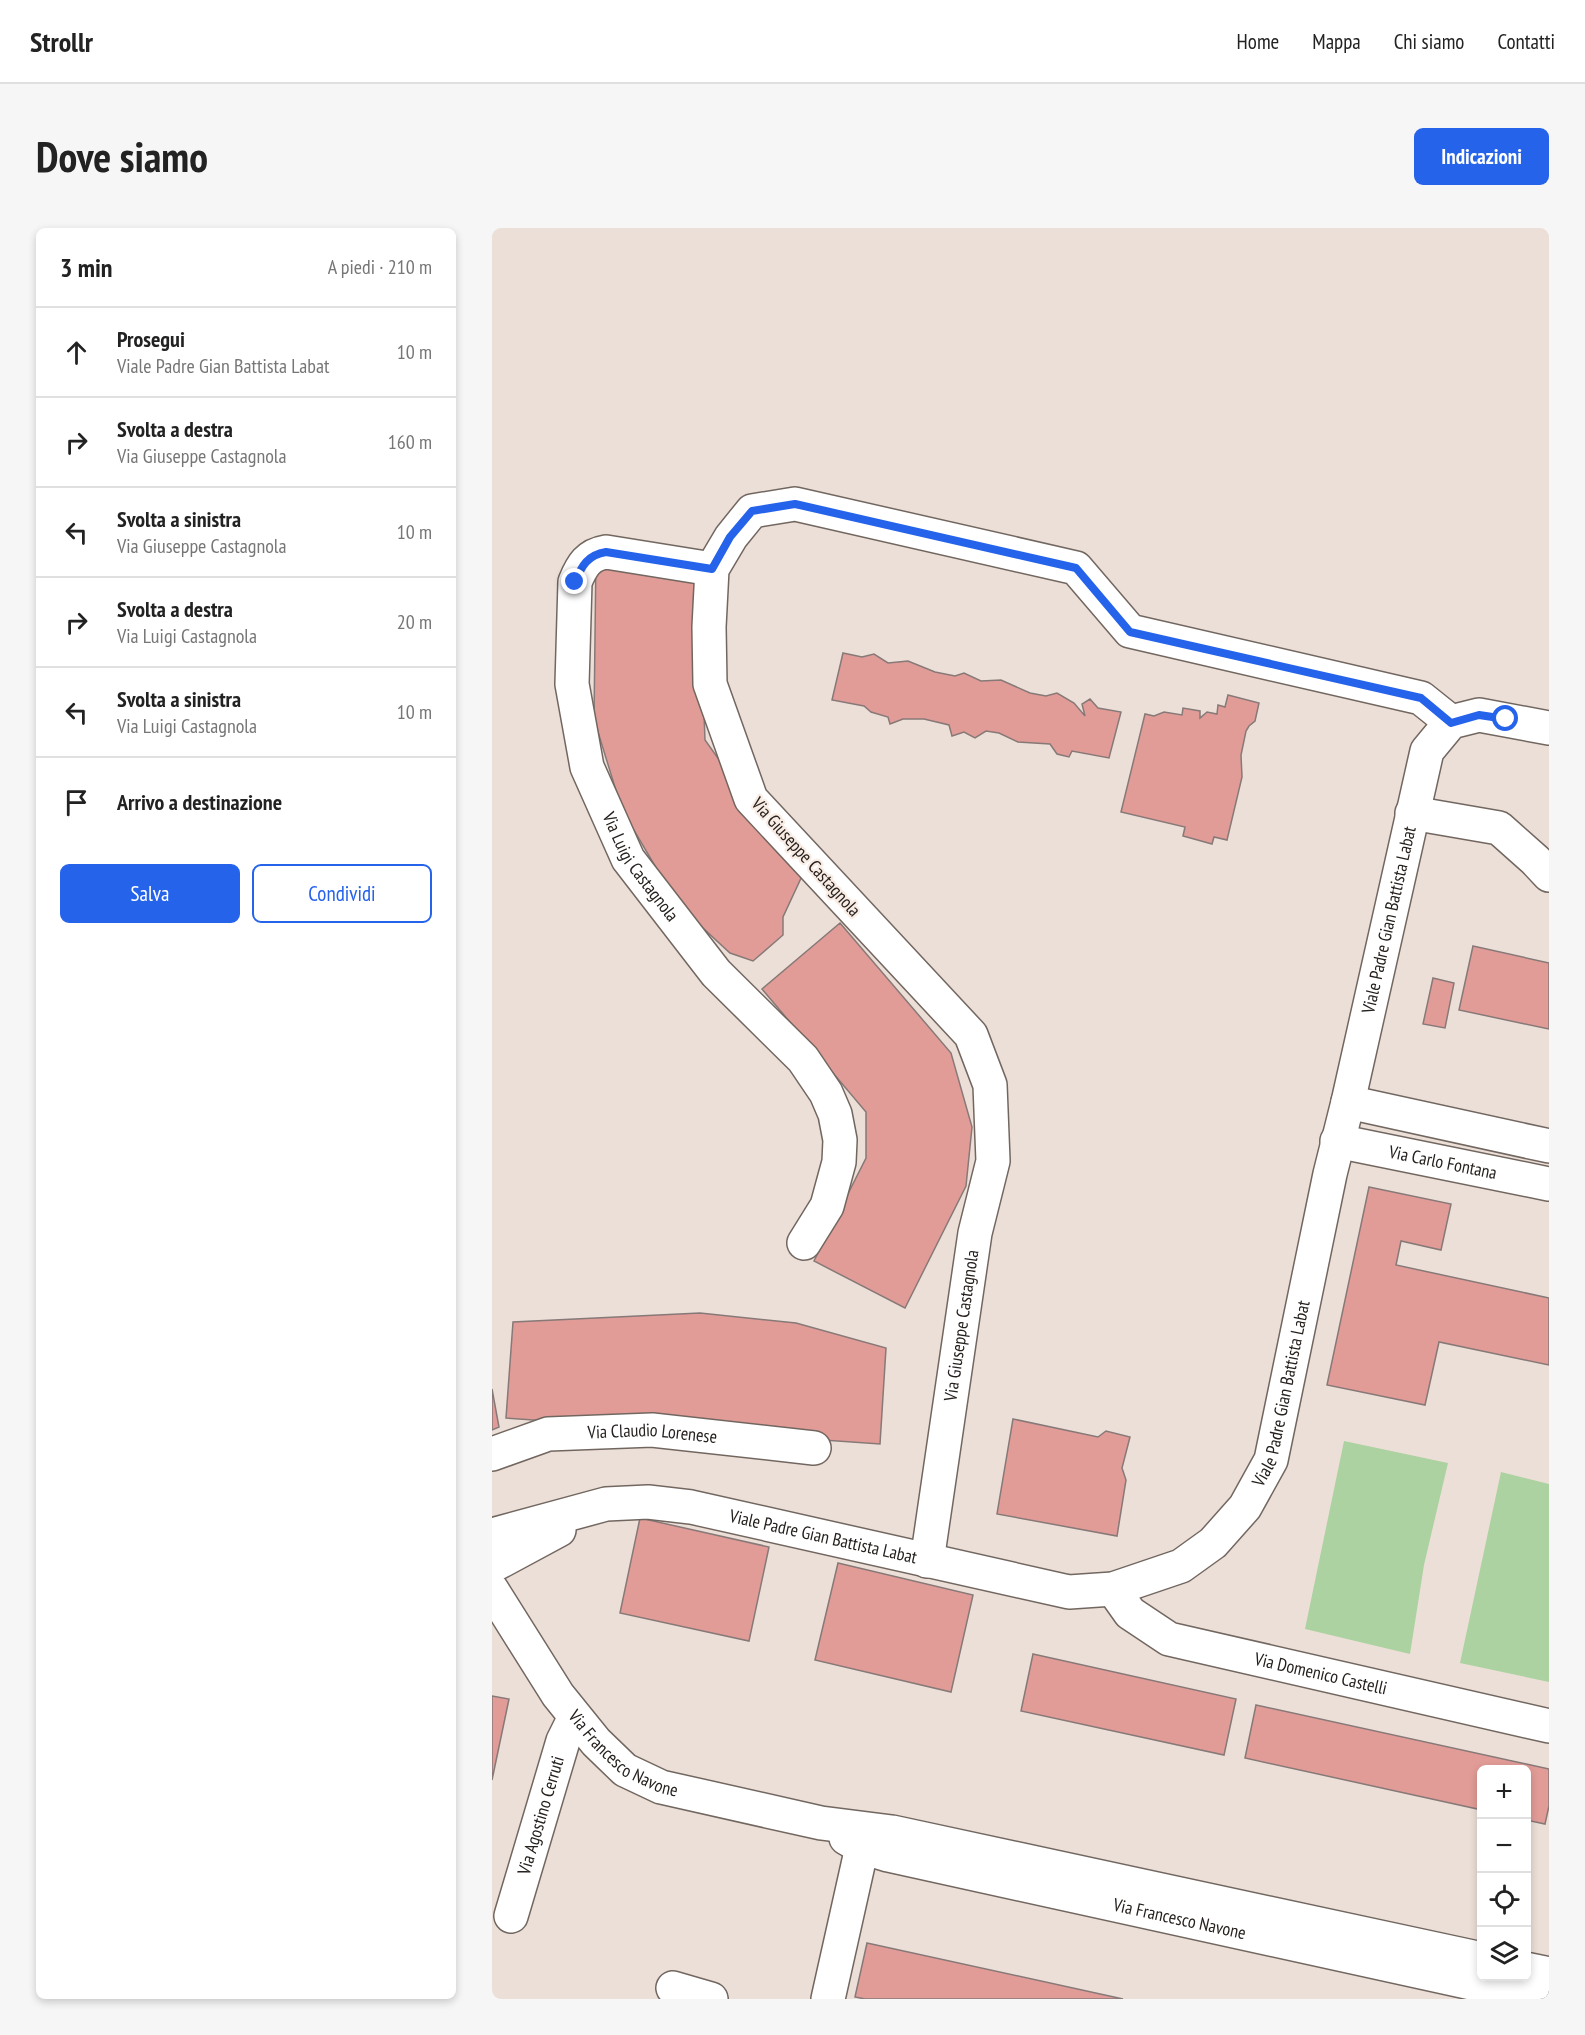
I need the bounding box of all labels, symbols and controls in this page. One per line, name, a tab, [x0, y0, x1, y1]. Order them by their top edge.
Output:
text: Strollr	[30, 23, 93, 60]
text: Home	[1237, 28, 1279, 55]
text: Mappa	[1312, 28, 1361, 55]
text: Chi siamo	[1394, 28, 1464, 55]
text: Contatti	[1497, 28, 1555, 55]
button: Indicazioni	[1414, 128, 1549, 185]
text: Dove siamo	[36, 129, 208, 184]
text: 3 min	[60, 251, 113, 284]
text: A piedi · 210 m	[328, 254, 432, 280]
text: Prosegui	[117, 325, 185, 353]
icon: ahead	[60, 336, 93, 369]
text: 10 m	[397, 339, 432, 365]
text: Viale Padre Gian Battista Labat	[117, 353, 330, 379]
text: Svolta a destra	[117, 415, 233, 443]
icon: right	[60, 426, 93, 459]
text: 160 m	[388, 429, 432, 455]
text: Via Giuseppe Castagnola	[117, 443, 287, 469]
text: Svolta a sinistra	[117, 505, 241, 533]
icon: left	[60, 516, 93, 549]
text: 10 m	[397, 519, 432, 545]
text: Via Giuseppe Castagnola	[117, 533, 287, 559]
route end	[561, 568, 587, 594]
text: Svolta a destra	[117, 595, 233, 623]
icon: right	[60, 606, 93, 639]
text: 20 m	[397, 609, 432, 635]
text: Via Luigi Castagnola	[117, 623, 257, 649]
text: Svolta a sinistra	[117, 685, 241, 713]
icon: left	[60, 696, 93, 729]
text: 10 m	[397, 699, 432, 725]
route start	[1492, 705, 1518, 731]
text: Via Luigi Castagnola	[117, 713, 257, 739]
icon: arrive	[60, 786, 93, 819]
text: Arrivo a destinazione	[117, 788, 282, 816]
street label: Via Giuseppe Castagnola	[746, 792, 866, 921]
street label: Via Luigi Castagnola	[597, 807, 684, 926]
street label: Viale Padre Gian Battista Labat	[1356, 824, 1421, 1017]
button: Salva	[60, 864, 240, 923]
button: Condividi	[252, 864, 432, 923]
street label: Via Carlo Fontana	[1386, 1140, 1499, 1184]
street label: Via Giuseppe Castagnola	[938, 1248, 983, 1404]
street label: Viale Padre Gian Battista Labat	[1246, 1298, 1315, 1491]
street label: Via Claudio Lorenese	[586, 1418, 718, 1448]
street label: Viale Padre Gian Battista Labat	[726, 1504, 919, 1568]
street label: Via Domenico Castelli	[1252, 1647, 1389, 1700]
street label: Via Francesco Navone	[563, 1704, 680, 1801]
street label: Via Agostino Cerruti	[512, 1753, 569, 1878]
map controls	[1477, 1765, 1531, 1981]
button: +	[1477, 1765, 1531, 1819]
button: −	[1477, 1819, 1531, 1873]
button: locate	[1477, 1873, 1531, 1927]
street label: Via Francesco Navone	[1110, 1893, 1248, 1944]
button: layers	[1477, 1927, 1531, 1981]

